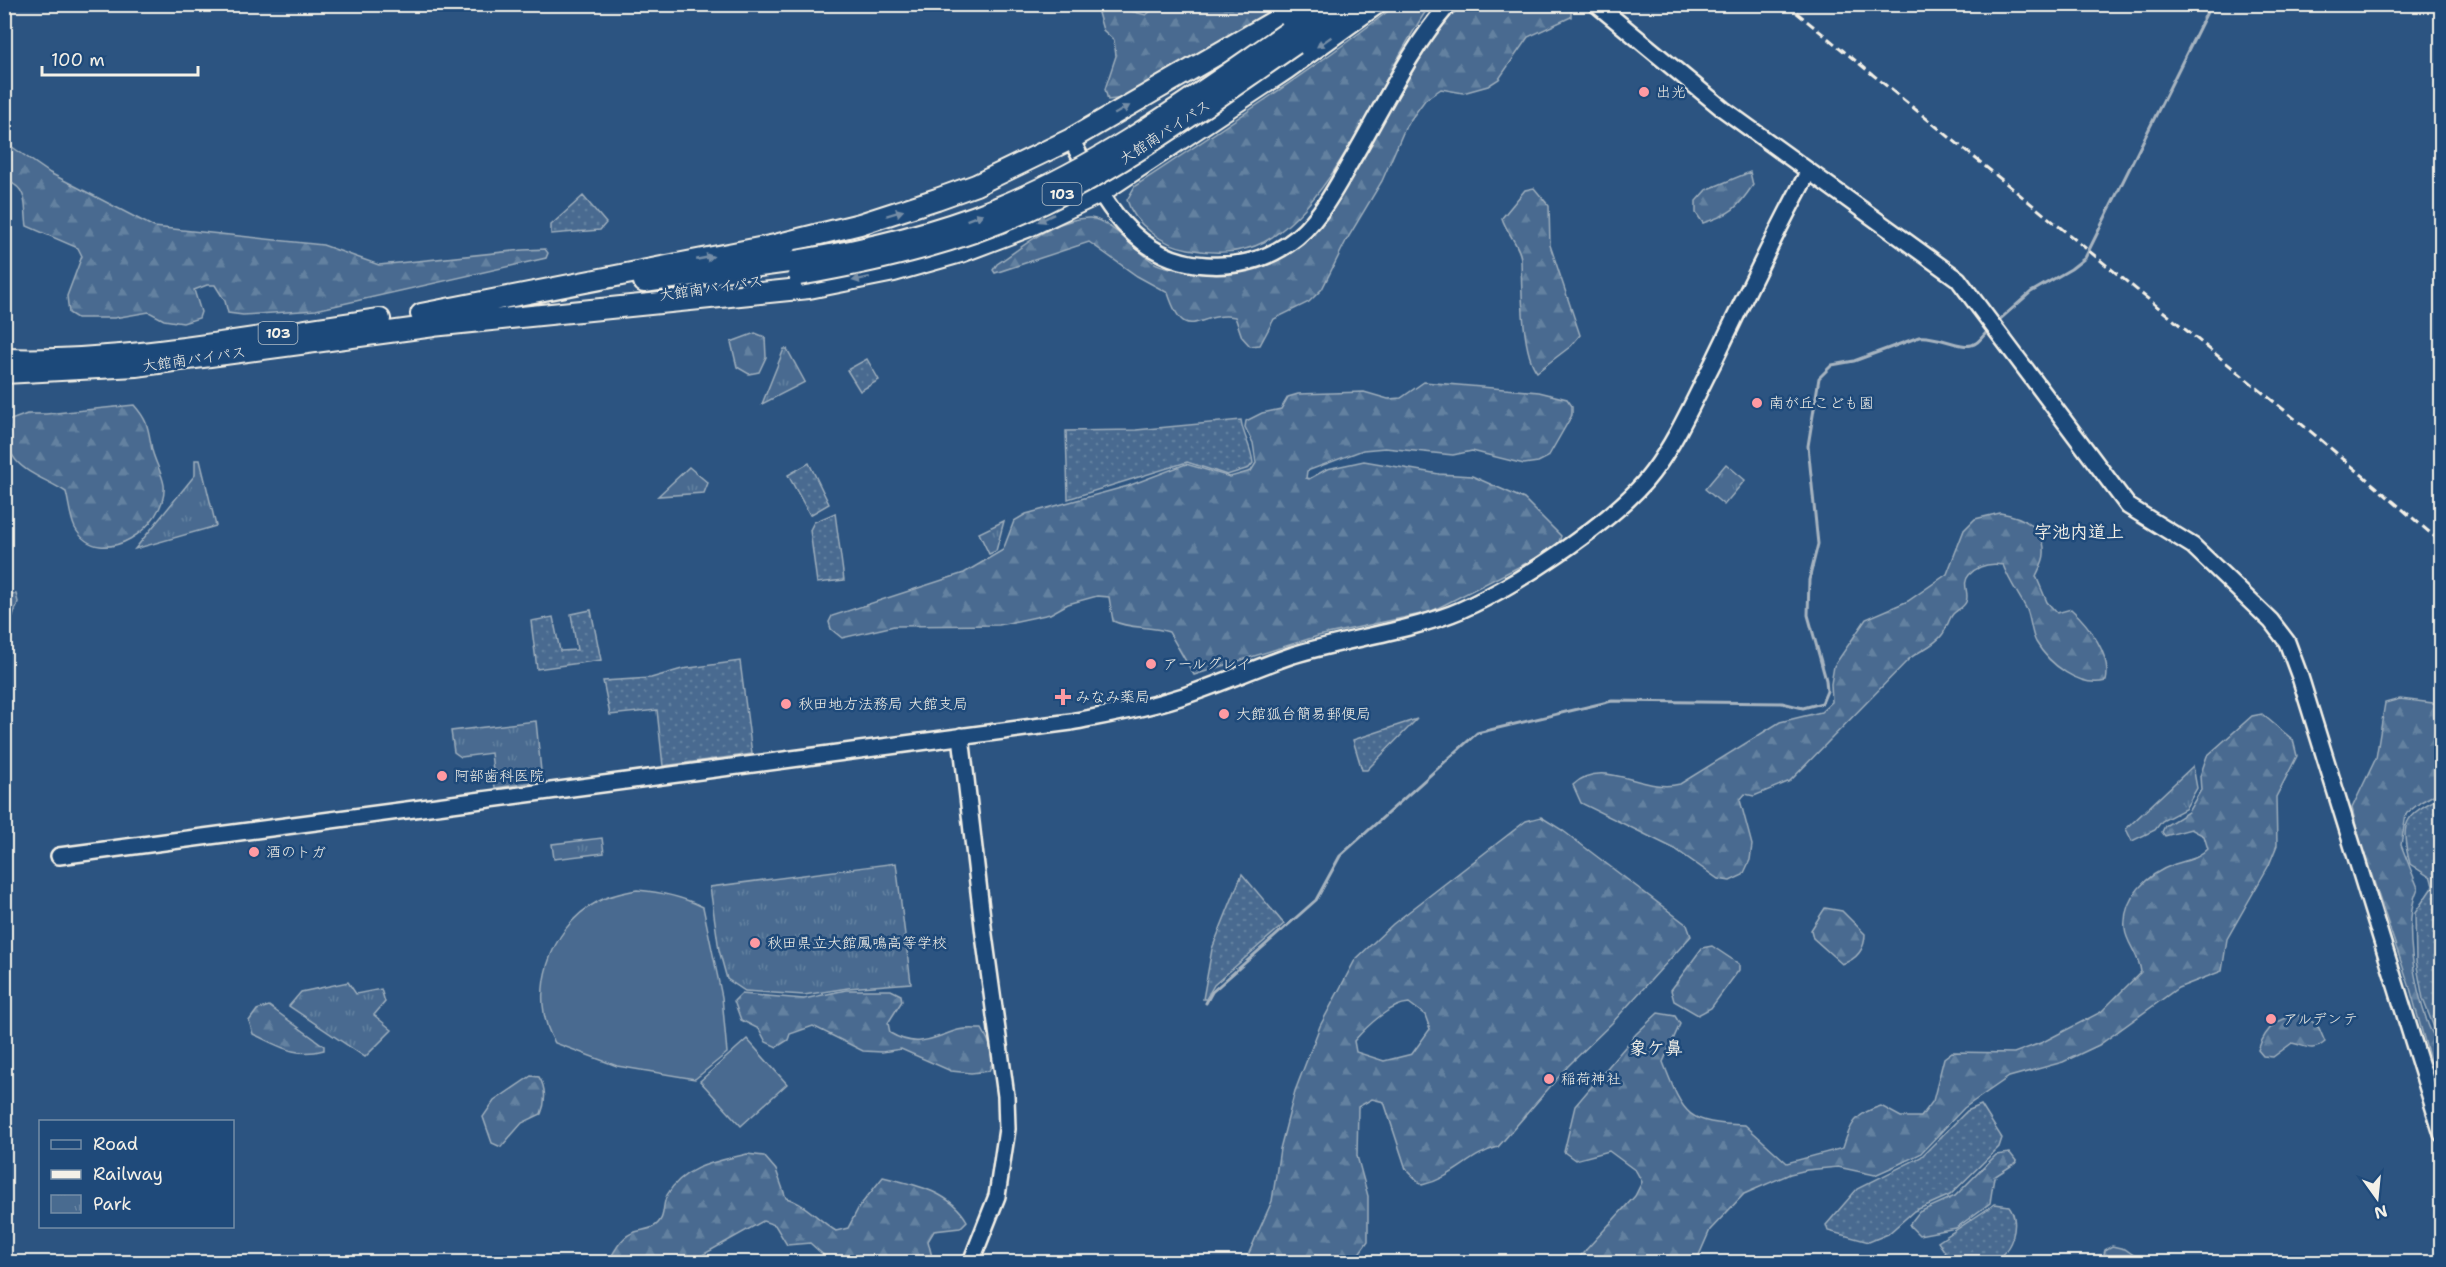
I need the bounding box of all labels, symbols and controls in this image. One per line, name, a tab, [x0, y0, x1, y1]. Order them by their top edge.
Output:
one-way arrow	[1317, 36, 1333, 48]
scale bar	[42, 39, 198, 77]
text: 100 m	[51, 48, 105, 72]
place label: 出光	[1656, 82, 1686, 102]
marker: 出光	[1637, 85, 1651, 99]
street label: 大館南バイパス	[1116, 95, 1214, 169]
one-way arrow	[1114, 105, 1130, 116]
road number: 103	[1042, 183, 1082, 205]
one-way arrow	[886, 208, 904, 218]
one-way arrow	[966, 211, 984, 221]
one-way arrow	[1037, 214, 1055, 224]
one-way arrow	[696, 253, 715, 262]
street label: 大館南バイパス	[658, 271, 764, 305]
one-way arrow	[852, 274, 870, 284]
road number: 103	[258, 322, 298, 344]
street label: 大館南バイパス	[141, 342, 247, 376]
place label: 南が丘こども園	[1769, 393, 1874, 413]
marker: 南が丘こども園	[1750, 396, 1764, 410]
district label: 字池内道上	[2034, 520, 2124, 544]
place label: アールグレイ	[1163, 654, 1251, 674]
marker: アールグレイ	[1144, 657, 1158, 671]
place label: みなみ薬局	[1075, 687, 1150, 707]
marker: みなみ薬局	[1056, 690, 1070, 704]
place label: 秋田地方法務局 大館支局	[798, 694, 968, 714]
marker: 秋田地方法務局 大館支局	[779, 697, 793, 711]
place label: 大館狐台簡易郵便局	[1236, 704, 1371, 724]
marker: 大館狐台簡易郵便局	[1217, 707, 1231, 721]
place label: 阿部歯科医院	[454, 766, 544, 786]
marker: 阿部歯科医院	[435, 769, 449, 783]
place label: 酒のトガ	[266, 842, 326, 862]
marker: 酒のトガ	[247, 845, 261, 859]
place label: 秋田県立大館鳳鳴高等学校	[767, 933, 947, 953]
marker: 秋田県立大館鳳鳴高等学校	[748, 936, 762, 950]
place label: アルデンテ	[2283, 1009, 2358, 1029]
marker: アルデンテ	[2264, 1012, 2278, 1026]
district label: 象ケ鼻	[1629, 1036, 1683, 1060]
place label: 稲荷神社	[1561, 1069, 1621, 1089]
marker: 稲荷神社	[1542, 1072, 1556, 1086]
legend	[39, 1120, 234, 1228]
text: Road	[93, 1132, 138, 1156]
text: Railway	[93, 1162, 163, 1186]
north arrow	[2347, 1168, 2407, 1228]
text: Park	[93, 1192, 132, 1216]
text: N	[2372, 1200, 2390, 1224]

